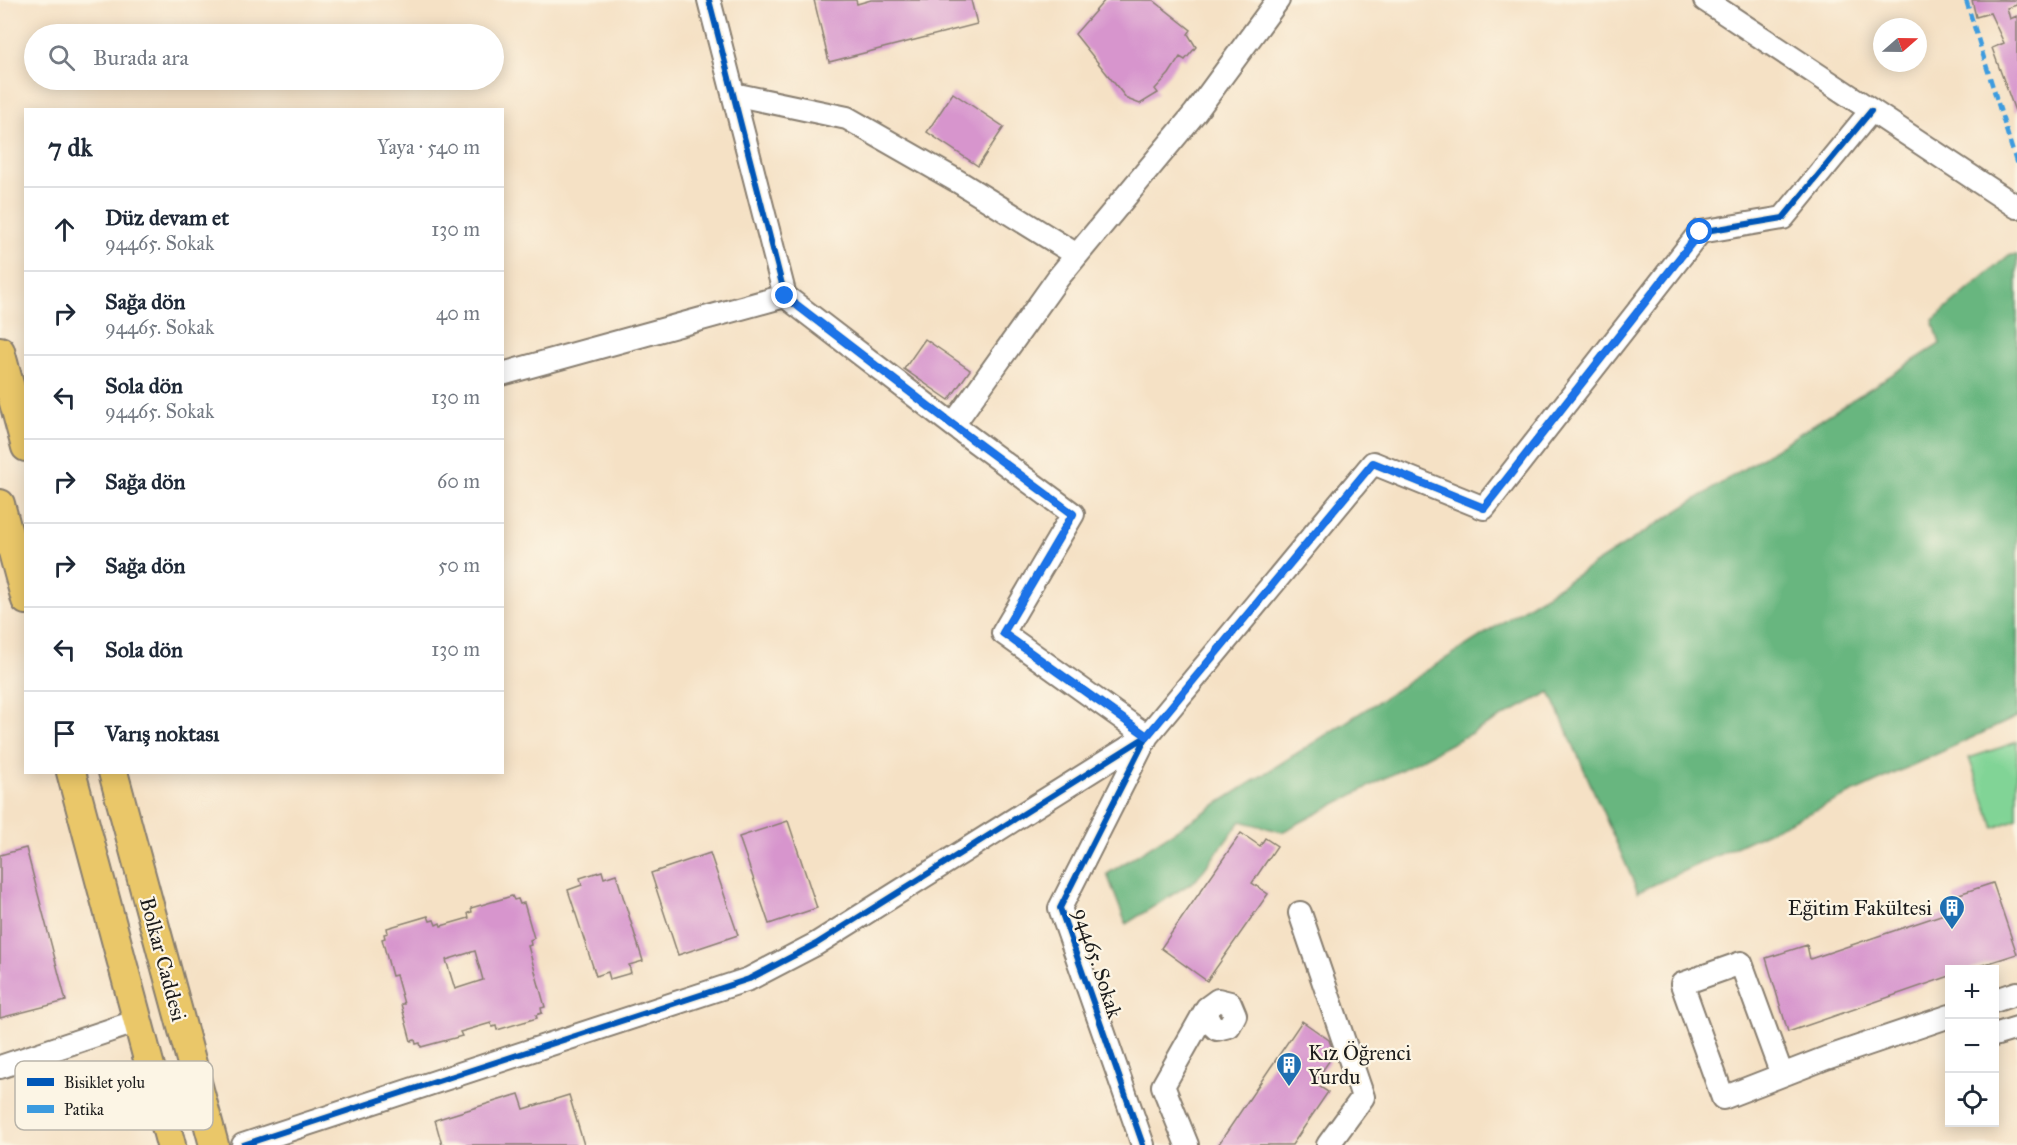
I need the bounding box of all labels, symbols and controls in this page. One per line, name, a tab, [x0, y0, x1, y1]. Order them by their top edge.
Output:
north arrow	[1873, 18, 1927, 72]
search box	[24, 24, 504, 90]
icon: search	[45, 41, 78, 74]
text: Burada ara	[93, 44, 189, 71]
text: 7 dk	[48, 131, 93, 163]
text: Yaya · 540 m	[377, 135, 480, 159]
text: Düz devam et	[105, 204, 229, 231]
icon: ahead	[48, 213, 81, 246]
text: 130 m	[431, 217, 480, 241]
route start	[1686, 218, 1712, 244]
text: 94465. Sokak	[105, 231, 214, 255]
route end	[771, 282, 797, 308]
text: Sağa dön	[105, 288, 185, 315]
icon: right	[48, 297, 81, 330]
text: 40 m	[436, 301, 480, 325]
text: 94465. Sokak	[105, 315, 214, 339]
text: Sola dön	[105, 372, 183, 399]
icon: left	[48, 381, 81, 414]
text: 130 m	[431, 385, 480, 409]
text: 94465. Sokak	[105, 399, 214, 423]
icon: right	[48, 465, 81, 498]
text: Sağa dön	[105, 468, 185, 495]
text: 60 m	[437, 469, 480, 493]
icon: right	[48, 549, 81, 582]
text: Sağa dön	[105, 552, 185, 579]
text: 50 m	[438, 553, 480, 577]
icon: left	[48, 633, 81, 666]
text: Sola dön	[105, 636, 183, 663]
text: 130 m	[431, 637, 480, 661]
icon: arrive	[48, 717, 81, 750]
text: Varış noktası	[105, 720, 219, 747]
building icon: Eğitim Fakültesi	[1937, 893, 1967, 931]
street label: Bolkar Caddesi	[134, 894, 192, 1024]
place label: Eğitim Fakültesi	[1788, 895, 1932, 921]
street label: 94465. Sokak	[1068, 904, 1128, 1022]
map controls	[1945, 965, 1999, 1127]
button: +	[1945, 965, 1999, 1019]
button: −	[1945, 1019, 1999, 1073]
place label: Kız Öğrenci Yurdu	[1308, 1040, 1411, 1090]
building icon: Kız Öğrenci Yurdu	[1274, 1050, 1304, 1088]
legend	[15, 1061, 213, 1130]
text: Bisiklet yolu	[64, 1073, 145, 1092]
button: locate	[1945, 1073, 1999, 1127]
text: Patika	[64, 1100, 104, 1119]

